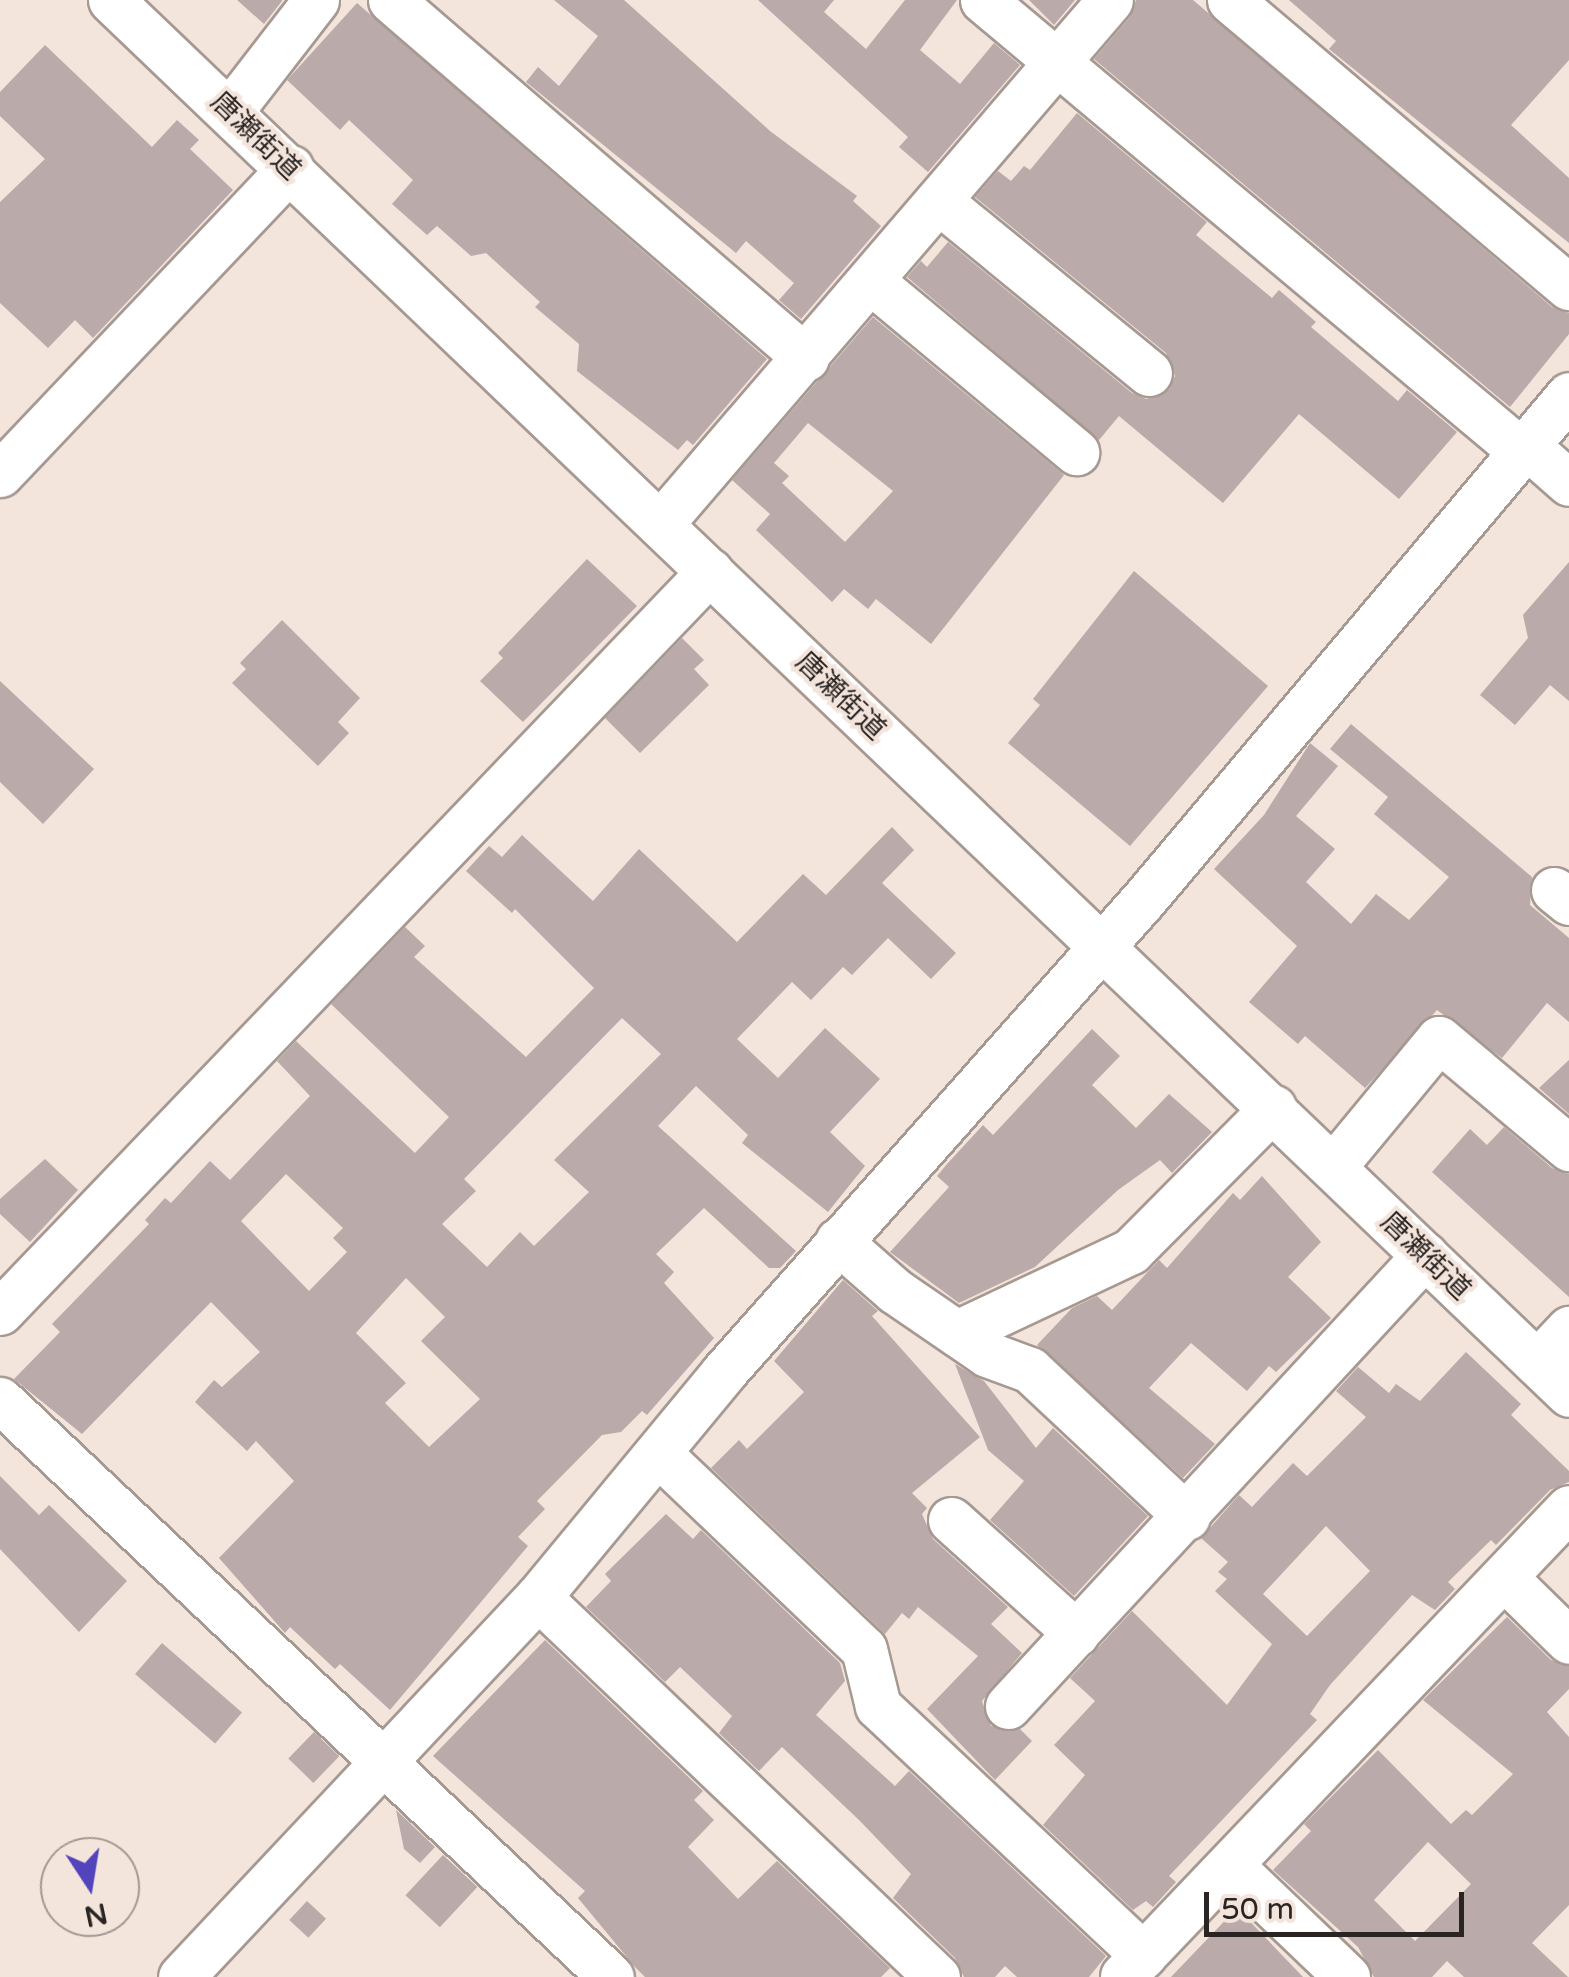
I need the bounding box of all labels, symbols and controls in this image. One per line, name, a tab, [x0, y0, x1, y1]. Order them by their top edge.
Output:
street label: 唐瀬街道	[204, 85, 308, 187]
street label: 唐瀬街道	[789, 645, 893, 747]
street label: 唐瀬街道	[1374, 1205, 1478, 1307]
north arrow	[40, 1837, 140, 1937]
scale bar	[1209, 1872, 1469, 1934]
text: 50 m	[1221, 1891, 1294, 1928]
text: N	[81, 1895, 110, 1933]

